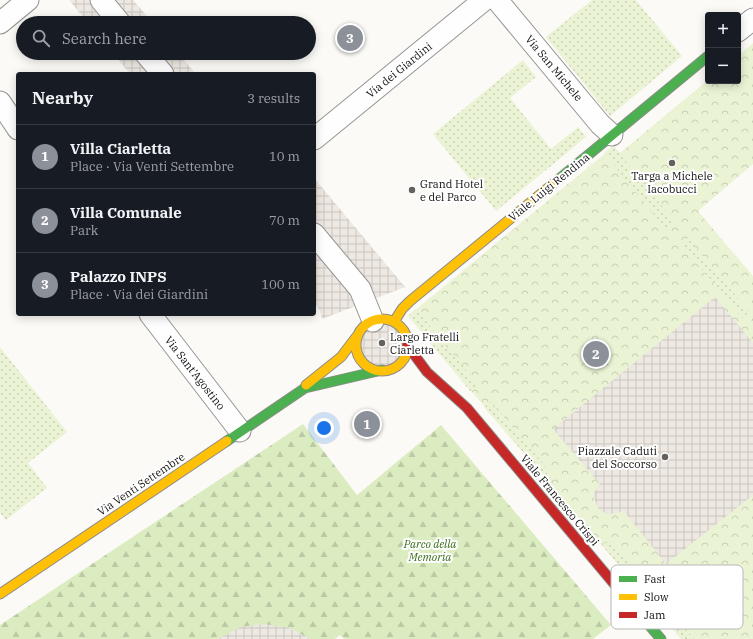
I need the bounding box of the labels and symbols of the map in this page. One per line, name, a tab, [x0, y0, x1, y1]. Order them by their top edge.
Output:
pin: 3	[337, 23, 363, 53]
street label: Via San Michele	[522, 32, 586, 104]
street label: Via dei Giardini	[363, 39, 435, 101]
street label: Viale Luigi Rendina	[506, 150, 592, 224]
marker: Targa a Michele Iacobucci	[667, 158, 677, 168]
place label: Targa a Michele Iacobucci	[631, 169, 713, 196]
place label: Grand Hotel e del Parco	[420, 177, 483, 204]
marker: Grand Hotel e del Parco	[407, 185, 417, 195]
place label: Largo Fratelli Ciarletta	[390, 330, 460, 357]
street label: Via Sant'Agostino	[162, 333, 228, 413]
marker: Largo Fratelli Ciarletta	[377, 338, 387, 348]
pin: 2	[583, 339, 609, 369]
pin: 1	[354, 409, 380, 439]
your location	[314, 418, 334, 438]
place label: Piazzale Caduti del Soccorso	[578, 444, 658, 471]
street label: Via Venti Settembre	[95, 450, 187, 518]
street label: Viale Francesco Crispi	[518, 452, 603, 549]
marker: Piazzale Caduti del Soccorso	[660, 452, 670, 462]
park label: Parco della Memoria	[403, 537, 456, 564]
legend	[611, 565, 743, 629]
text: Fast	[644, 572, 666, 586]
text: Slow	[644, 590, 669, 604]
text: Jam	[644, 608, 666, 622]

